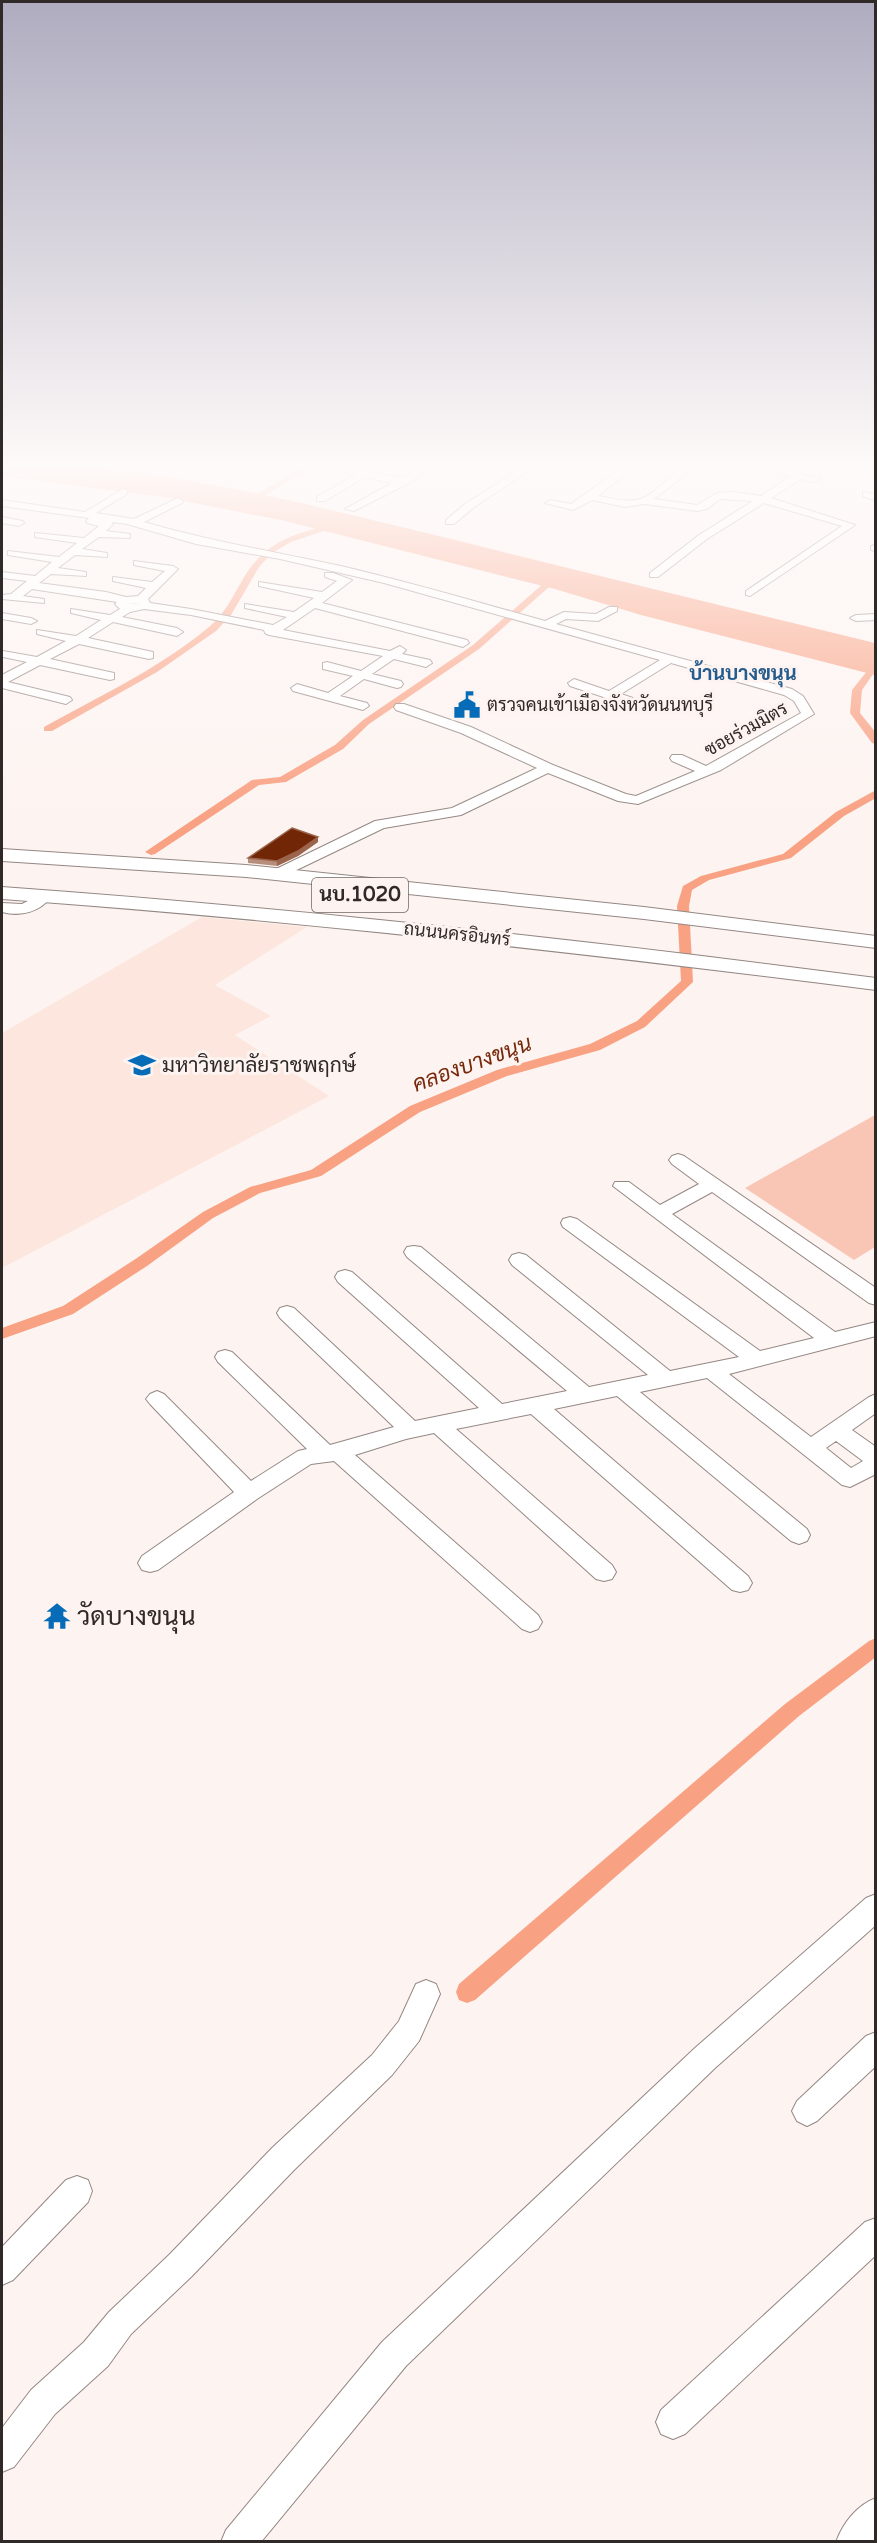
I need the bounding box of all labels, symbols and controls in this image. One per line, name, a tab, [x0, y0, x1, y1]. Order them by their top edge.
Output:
district label: บ้านบางขนุน	[689, 660, 797, 688]
public building icon: ตรวจคนเข้าเมืองจังหวัดนนทบุรี	[452, 690, 482, 720]
place label: ตรวจคนเข้าเมืองจังหวัดนนทบุรี	[487, 692, 713, 717]
street label: ซอยร่วมมิตร	[700, 696, 792, 761]
road number: นบ.1020	[312, 878, 408, 912]
street label: ถนนนครอินทร์	[403, 915, 512, 951]
water label: คลองบางขนุน	[409, 1030, 536, 1099]
school or university icon: มหาวิทยาลัยราชพฤกษ์	[127, 1050, 157, 1080]
place label: มหาวิทยาลัยราชพฤกษ์	[162, 1051, 357, 1078]
place label: วัดบางขนุน	[77, 1600, 195, 1634]
temple icon: วัดบางขนุน	[42, 1601, 72, 1631]

